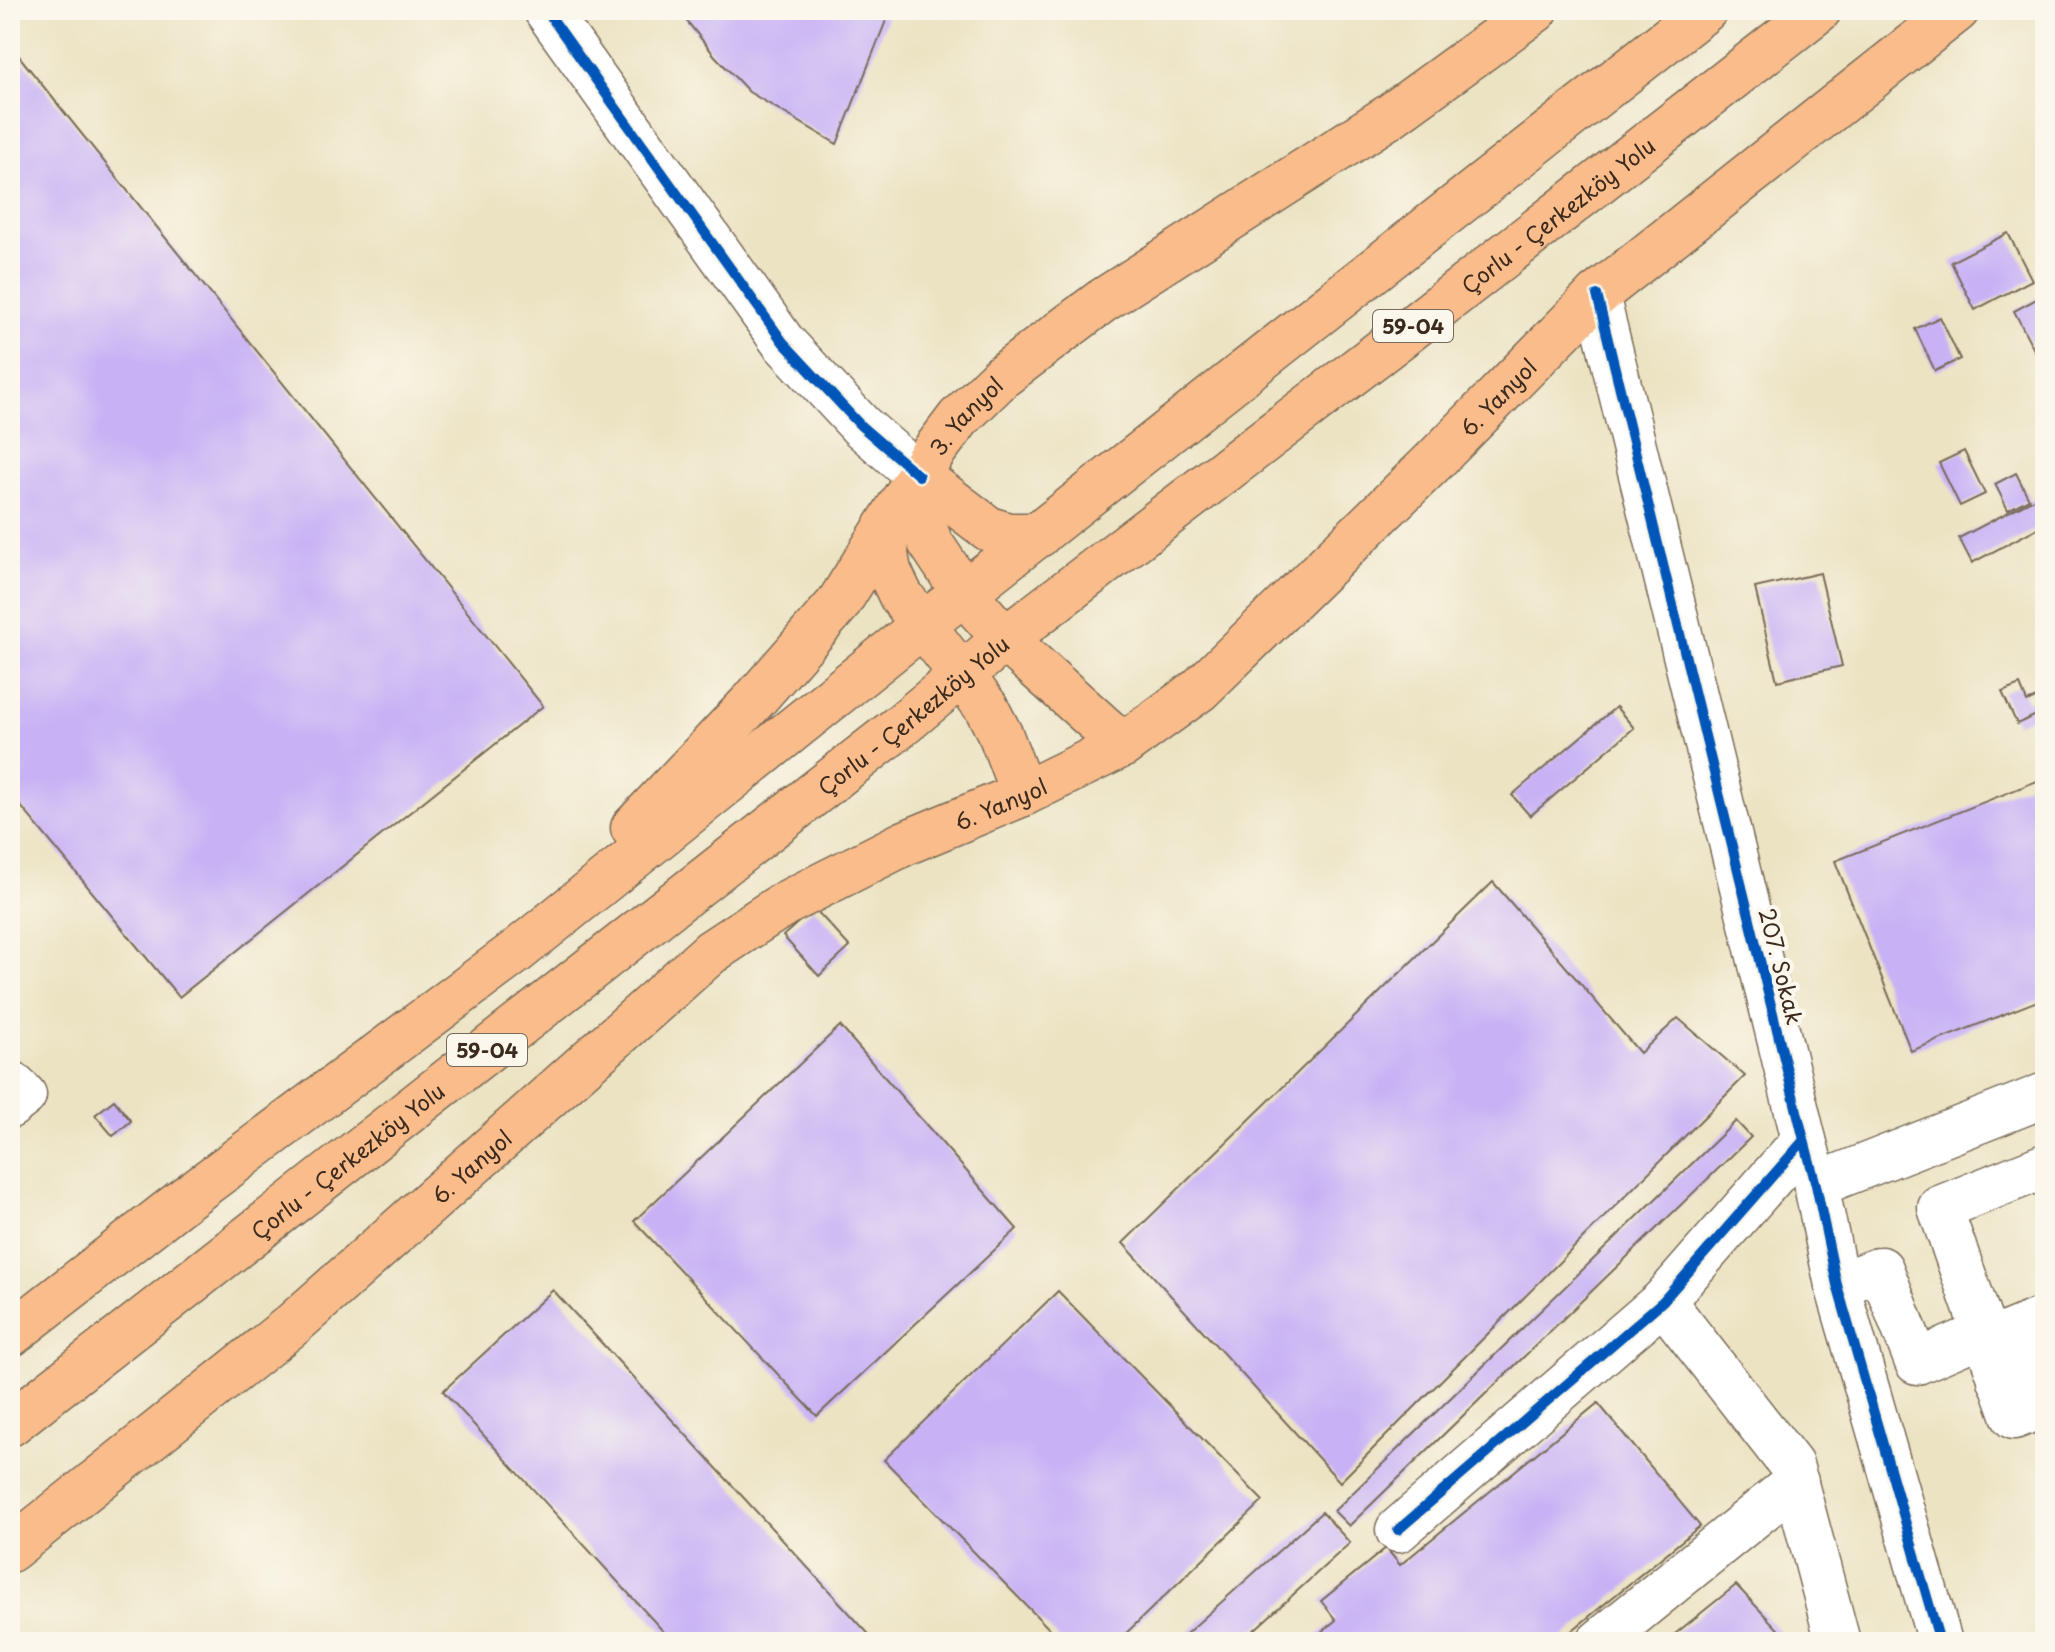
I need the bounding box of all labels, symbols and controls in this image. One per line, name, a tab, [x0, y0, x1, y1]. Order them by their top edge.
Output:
street label: Çorlu - Çerkezköy Yolu	[1453, 128, 1661, 301]
road number: 59-04	[1373, 310, 1453, 342]
street label: 6. Yanyol	[1451, 350, 1543, 443]
street label: 3. Yanyol	[920, 368, 1010, 462]
street label: Çorlu - Çerkezköy Yolu	[810, 627, 1015, 802]
street label: 6. Yanyol	[949, 768, 1052, 837]
street label: 207. Sokak	[1752, 904, 1812, 1028]
road number: 59-04	[447, 1034, 527, 1066]
street label: Çorlu - Çerkezköy Yolu	[243, 1074, 451, 1246]
street label: 6. Yanyol	[423, 1121, 518, 1211]

